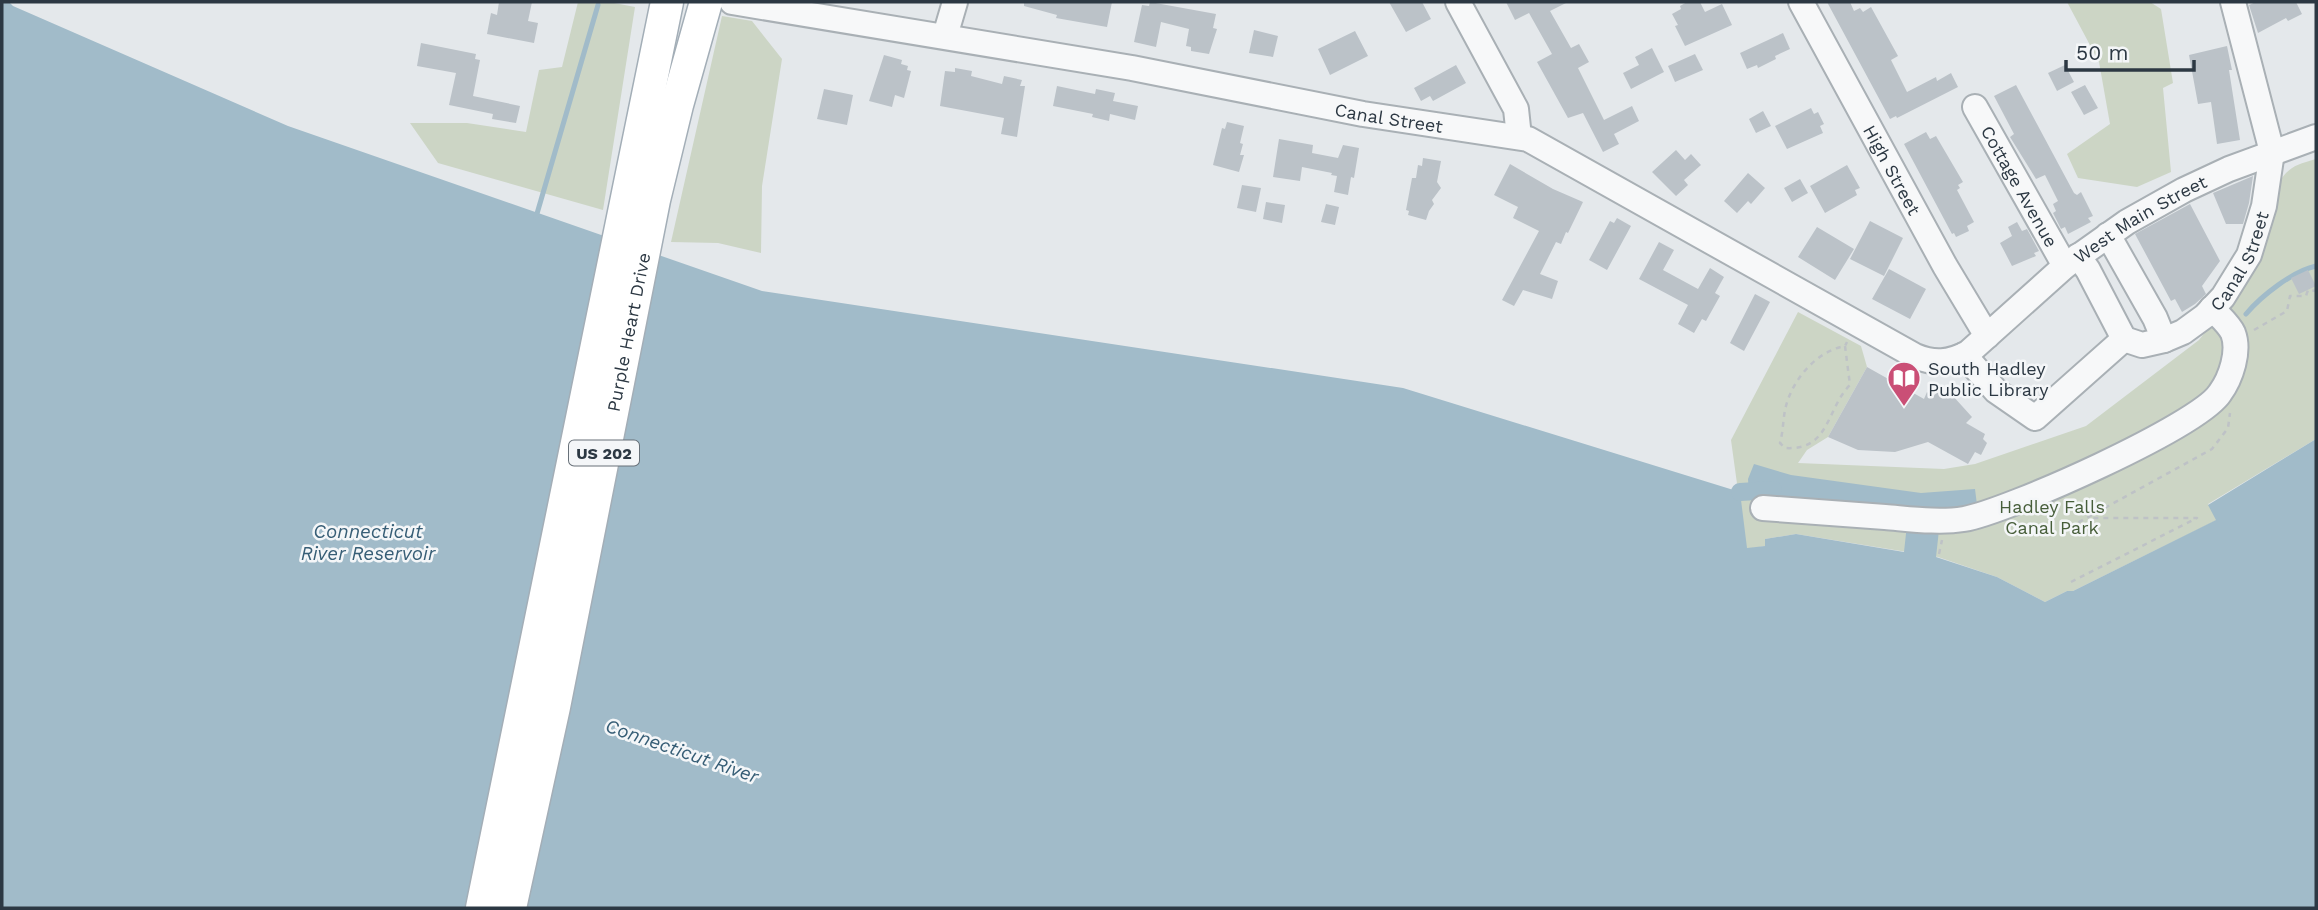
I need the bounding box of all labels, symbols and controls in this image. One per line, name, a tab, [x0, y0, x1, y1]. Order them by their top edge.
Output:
scale bar	[2066, 28, 2194, 72]
text: 50 m	[2076, 40, 2128, 65]
street label: Canal Street	[1333, 98, 1445, 137]
street label: High Street	[1860, 121, 1926, 219]
street label: Cottage Avenue	[1977, 122, 2063, 251]
street label: West Main Street	[2069, 170, 2210, 267]
street label: Canal Street	[2205, 208, 2272, 315]
street label: Purple Heart Drive	[602, 251, 654, 413]
place label: South Hadley Public Library	[1928, 358, 2049, 400]
library icon: South Hadley Public Library	[1885, 359, 1923, 408]
road number: US 202	[569, 440, 639, 466]
park label: Hadley Falls Canal Park	[1999, 496, 2105, 538]
water label: Connecticut River Reservoir	[301, 520, 436, 565]
water label: Connecticut River	[602, 714, 762, 788]

